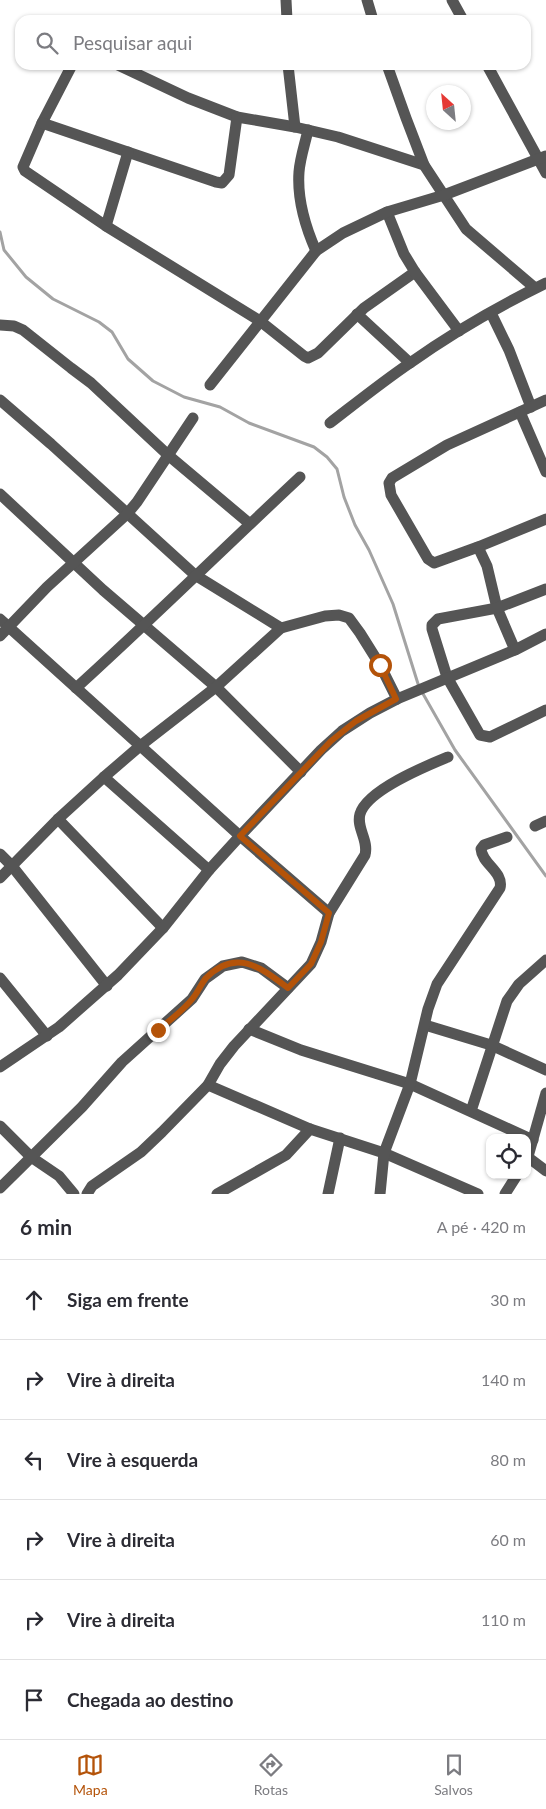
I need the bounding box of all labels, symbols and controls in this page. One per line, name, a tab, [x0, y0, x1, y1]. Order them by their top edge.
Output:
search box	[15, 15, 531, 70]
icon: search	[33, 29, 61, 57]
text: Pesquisar aqui	[73, 31, 192, 54]
north arrow	[426, 85, 471, 130]
route start	[369, 654, 392, 677]
route end	[147, 1019, 170, 1042]
map controls	[486, 1134, 531, 1179]
button: locate	[486, 1134, 531, 1179]
text: 6 min	[20, 1214, 72, 1239]
text: A pé · 420 m	[437, 1217, 526, 1236]
icon: ahead	[20, 1286, 48, 1314]
text: Siga em frente	[67, 1288, 189, 1311]
text: 30 m	[490, 1290, 526, 1309]
icon: right	[20, 1366, 48, 1394]
text: Vire à direita	[67, 1368, 175, 1391]
text: 140 m	[481, 1370, 526, 1389]
icon: left	[20, 1446, 48, 1474]
text: Vire à esquerda	[67, 1448, 198, 1471]
text: 80 m	[490, 1450, 526, 1469]
icon: right	[20, 1526, 48, 1554]
text: Vire à direita	[67, 1528, 175, 1551]
text: 60 m	[490, 1530, 526, 1549]
icon: right	[20, 1606, 48, 1634]
text: Vire à direita	[67, 1608, 175, 1631]
text: 110 m	[481, 1610, 526, 1629]
icon: arrive	[20, 1686, 48, 1714]
text: Chegada ao destino	[67, 1688, 233, 1711]
tab: Mapa	[73, 1751, 108, 1798]
tab: Rotas	[254, 1751, 288, 1798]
tab: Salvos	[434, 1751, 473, 1798]

